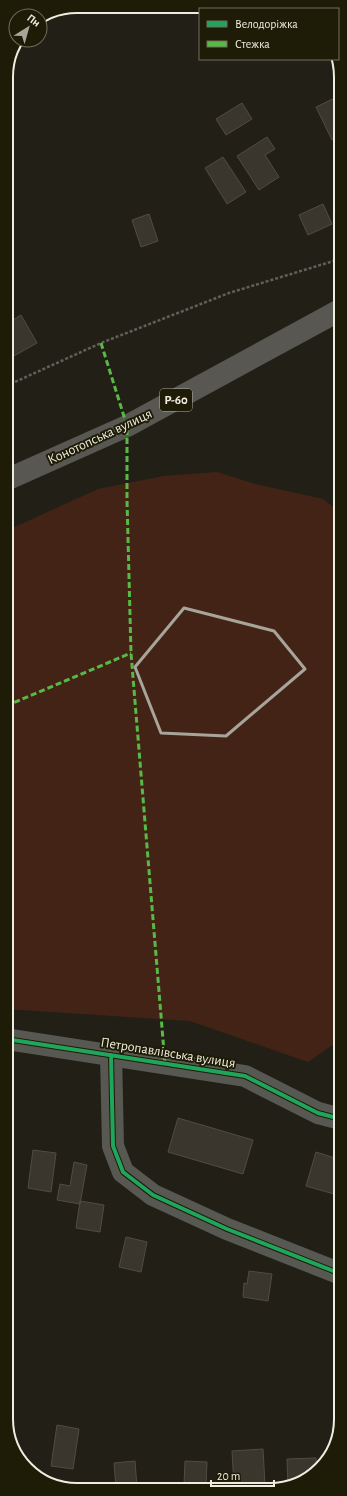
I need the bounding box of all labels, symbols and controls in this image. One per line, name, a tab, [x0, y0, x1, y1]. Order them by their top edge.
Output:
north arrow	[8, 8, 48, 48]
legend	[199, 8, 339, 60]
text: Пн	[25, 12, 42, 29]
text: Велодоріжка	[235, 18, 298, 30]
text: Стежка	[235, 38, 270, 50]
road number: Р-60	[160, 389, 192, 411]
street label: Конотопська вулиця	[46, 407, 154, 467]
street label: Петропавлівська вулиця	[100, 1035, 236, 1071]
scale bar	[211, 1462, 274, 1488]
text: 20 m	[217, 1470, 240, 1482]

